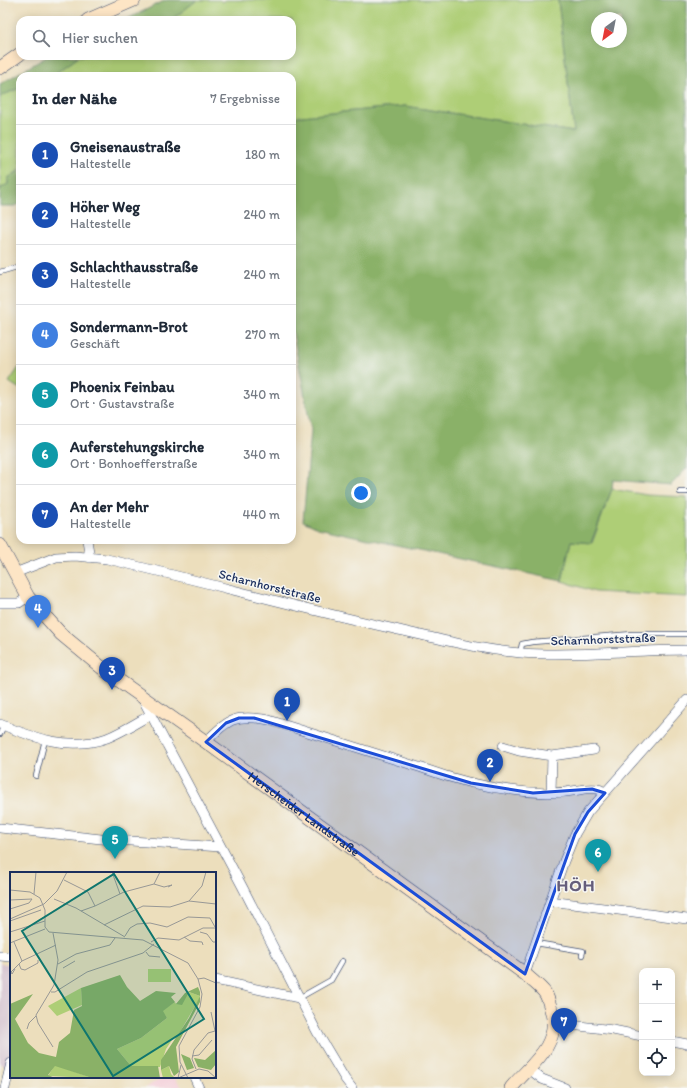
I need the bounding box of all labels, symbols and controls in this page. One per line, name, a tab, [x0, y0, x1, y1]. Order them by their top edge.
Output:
north arrow	[591, 12, 627, 48]
search box	[16, 16, 296, 60]
icon: search	[30, 27, 52, 49]
text: Hier suchen	[62, 29, 138, 47]
text: In der Nähe	[32, 88, 117, 108]
text: 7 Ergebnisse	[210, 91, 280, 106]
text: Gneisenaustraße	[70, 138, 181, 156]
text: 1	[42, 147, 48, 162]
text: 180 m	[245, 147, 280, 162]
text: Haltestelle	[70, 156, 131, 171]
text: Höher Weg	[70, 198, 140, 216]
text: 2	[42, 207, 48, 222]
text: 240 m	[243, 207, 280, 222]
text: Haltestelle	[70, 216, 131, 231]
text: Schlachthausstraße	[70, 258, 198, 276]
text: 3	[41, 267, 49, 282]
text: 240 m	[243, 267, 280, 282]
text: Haltestelle	[70, 276, 131, 291]
text: Sondermann-Brot	[70, 318, 188, 336]
text: 4	[41, 327, 49, 342]
text: 270 m	[245, 327, 280, 342]
text: Geschäft	[70, 336, 120, 351]
text: Phoenix Feinbau	[70, 378, 175, 396]
text: 5	[42, 387, 48, 402]
text: 340 m	[243, 387, 280, 402]
text: Ort · Gustavstraße	[70, 396, 174, 411]
text: Auferstehungskirche	[70, 438, 204, 456]
text: 6	[42, 447, 48, 462]
text: 340 m	[243, 447, 280, 462]
text: Ort · Bonhoefferstraße	[70, 456, 198, 471]
your location	[351, 483, 371, 503]
text: An der Mehr	[70, 498, 149, 516]
text: 7	[42, 507, 48, 522]
text: 440 m	[243, 507, 280, 522]
text: Haltestelle	[70, 516, 131, 531]
street label: Scharnhorststraße	[217, 566, 323, 606]
pin: 4	[25, 595, 51, 628]
street label: Scharnhorststraße	[550, 630, 656, 648]
pin: 3	[99, 657, 125, 690]
pin: 1	[274, 688, 300, 721]
pin: 2	[477, 749, 503, 782]
street label: Herscheider Landstraße	[246, 768, 363, 859]
pin: 5	[102, 826, 128, 859]
pin: 6	[585, 839, 611, 872]
inset map	[10, 872, 216, 1078]
district label: HÖH	[557, 875, 595, 895]
map controls	[639, 968, 675, 1076]
button: +	[639, 968, 675, 1004]
button: −	[639, 1004, 675, 1040]
pin: 7	[551, 1008, 577, 1041]
button: locate	[639, 1040, 675, 1076]

